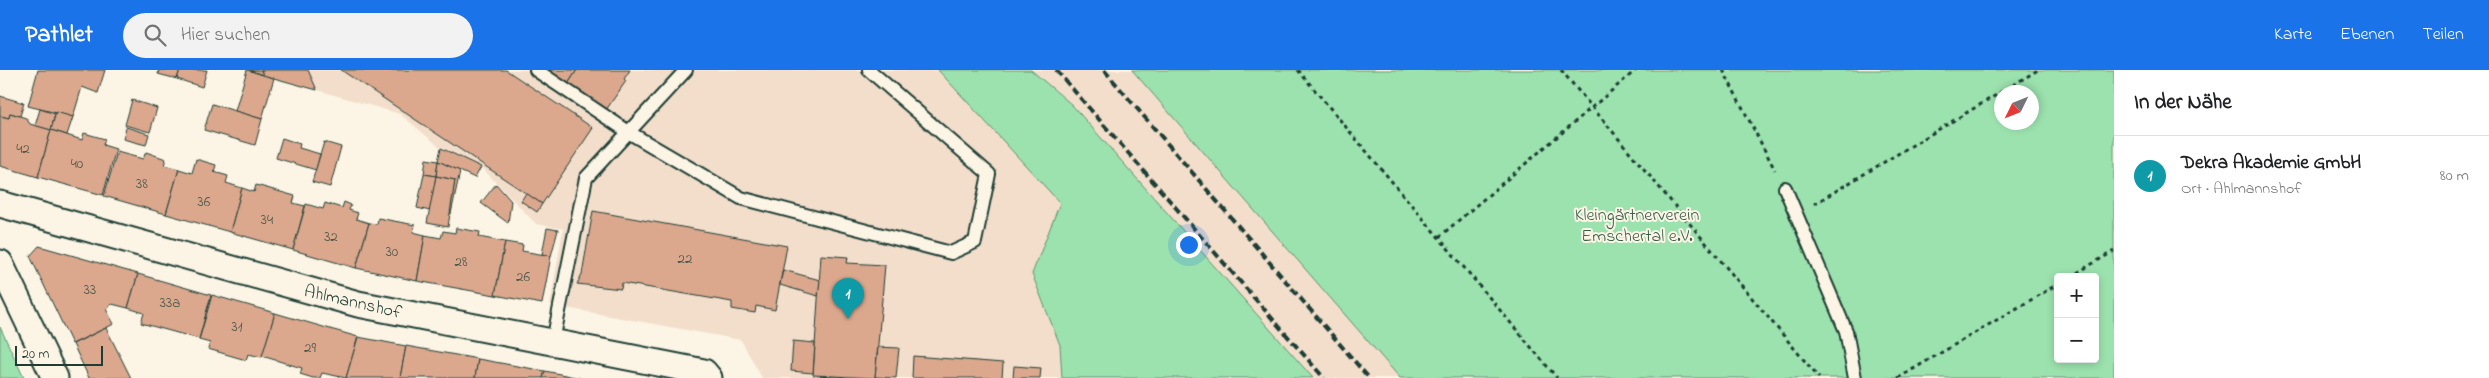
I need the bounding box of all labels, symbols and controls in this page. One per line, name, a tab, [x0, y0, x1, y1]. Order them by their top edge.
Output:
search box	[123, 13, 473, 58]
text: Pathlet	[25, 18, 93, 53]
icon: search	[141, 21, 169, 49]
text: Hier suchen	[181, 22, 270, 49]
text: Karte	[2274, 22, 2312, 48]
text: Ebenen	[2340, 22, 2394, 48]
text: Teilen	[2422, 22, 2464, 48]
north arrow	[1994, 85, 2039, 130]
text: In der Nähe	[2134, 88, 2232, 118]
house number: 42	[16, 138, 30, 160]
text: Dekra Akademie GmbH	[2181, 150, 2361, 177]
house number: 40	[71, 153, 84, 175]
text: 1	[2147, 164, 2153, 188]
text: 80 m	[2440, 164, 2469, 188]
house number: 38	[136, 173, 148, 195]
text: Ort · Ahlmannshof	[2181, 177, 2302, 201]
house number: 36	[198, 191, 211, 213]
park label: Kleingärtnerverein Emschertal e.V.	[1575, 203, 1699, 250]
house number: 34	[261, 209, 273, 231]
house number: 32	[324, 226, 338, 248]
your location	[1176, 232, 1202, 258]
house number: 30	[386, 241, 399, 263]
house number: 22	[678, 248, 693, 270]
house number: 28	[454, 251, 468, 273]
house number: 26	[516, 266, 530, 288]
map controls	[2054, 273, 2099, 363]
button: +	[2054, 273, 2099, 318]
pin: 1	[832, 278, 864, 319]
house number: 33	[84, 279, 96, 301]
street label: Ahlmannshof	[301, 279, 405, 327]
house number: 33a	[160, 292, 180, 314]
house number: 31	[232, 316, 243, 338]
button: −	[2054, 318, 2099, 363]
house number: 29	[304, 337, 316, 359]
scale bar	[15, 343, 102, 366]
text: 20 m	[22, 344, 49, 365]

